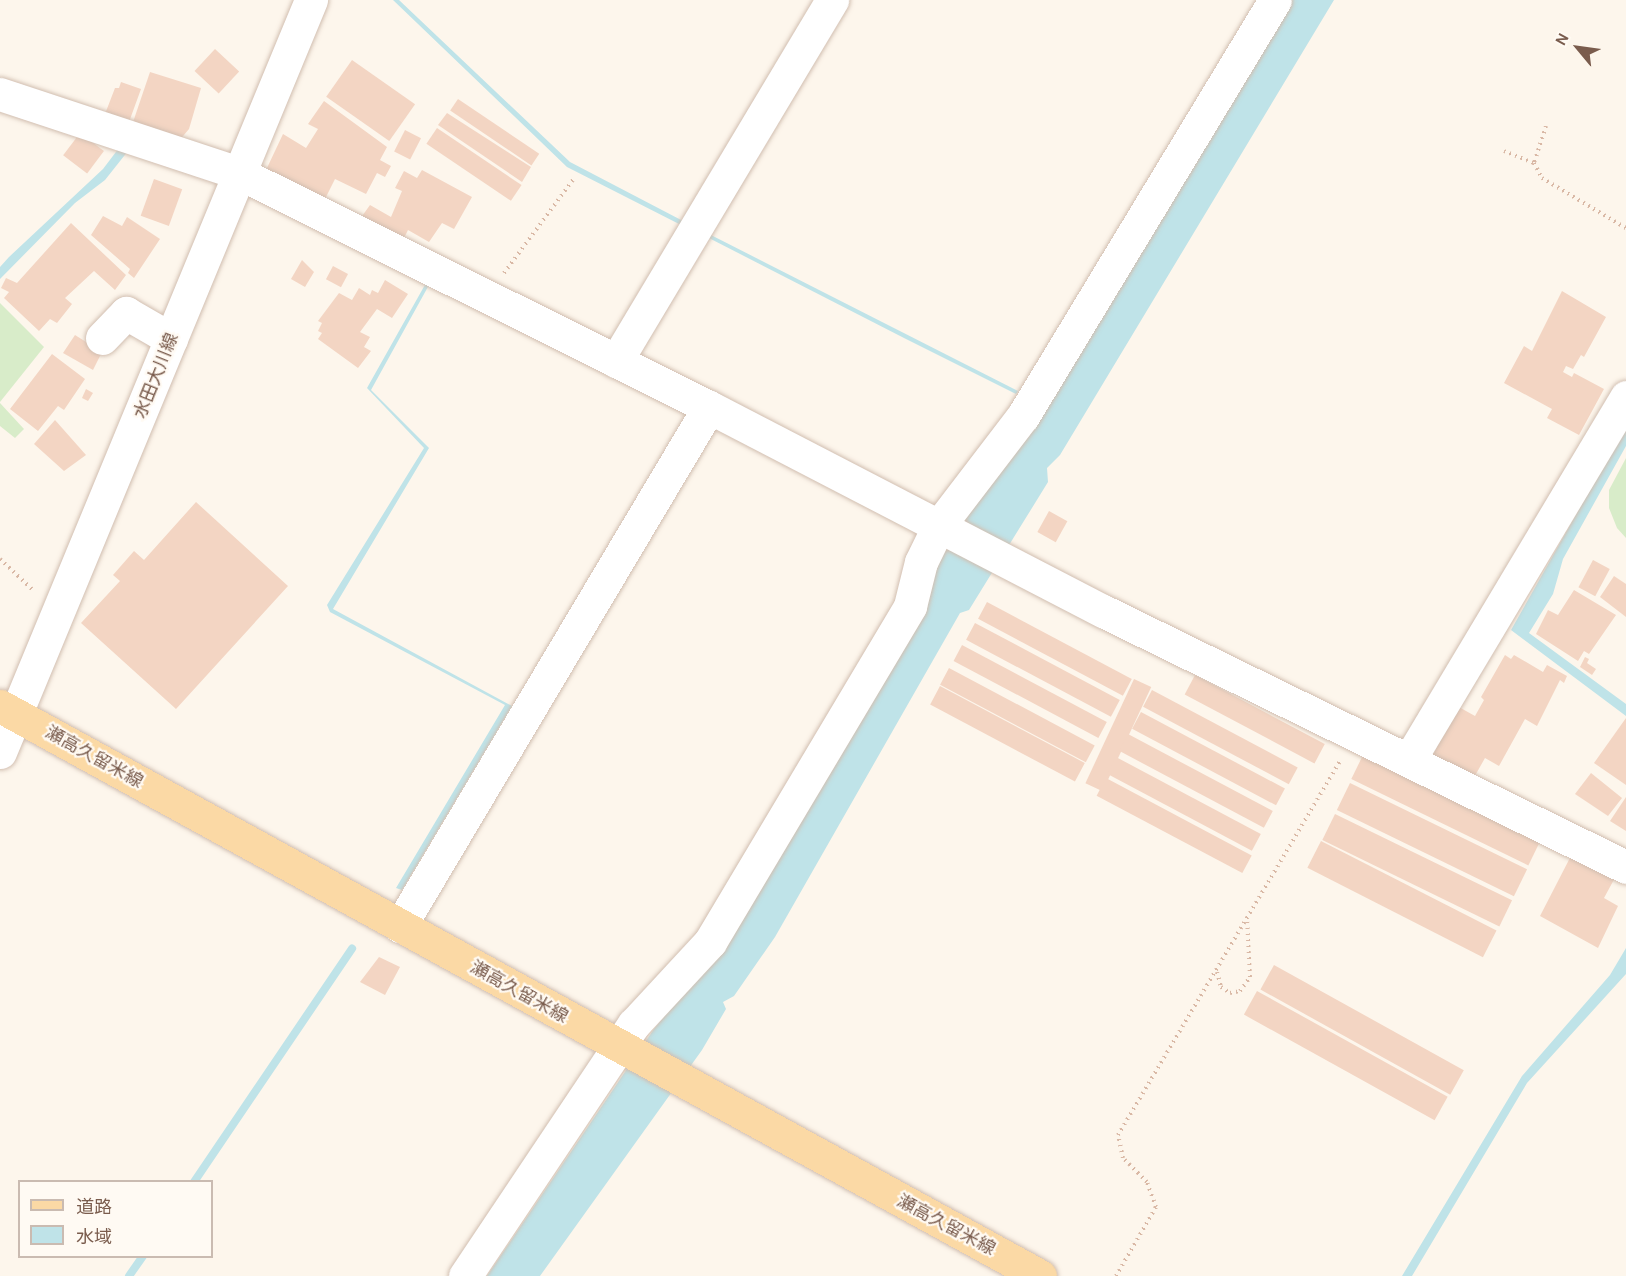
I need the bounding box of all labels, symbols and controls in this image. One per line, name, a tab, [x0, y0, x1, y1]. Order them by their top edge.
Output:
north arrow	[1548, 18, 1608, 78]
text: N	[1551, 29, 1573, 49]
street label: 水田大川線	[129, 330, 183, 422]
street label: 瀬高久留米線	[42, 721, 146, 793]
street label: 瀬高久留米線	[467, 956, 571, 1028]
legend	[18, 1180, 213, 1258]
street label: 瀬高久留米線	[893, 1190, 999, 1260]
text: 道路	[76, 1196, 112, 1218]
text: 水域	[76, 1226, 112, 1248]

